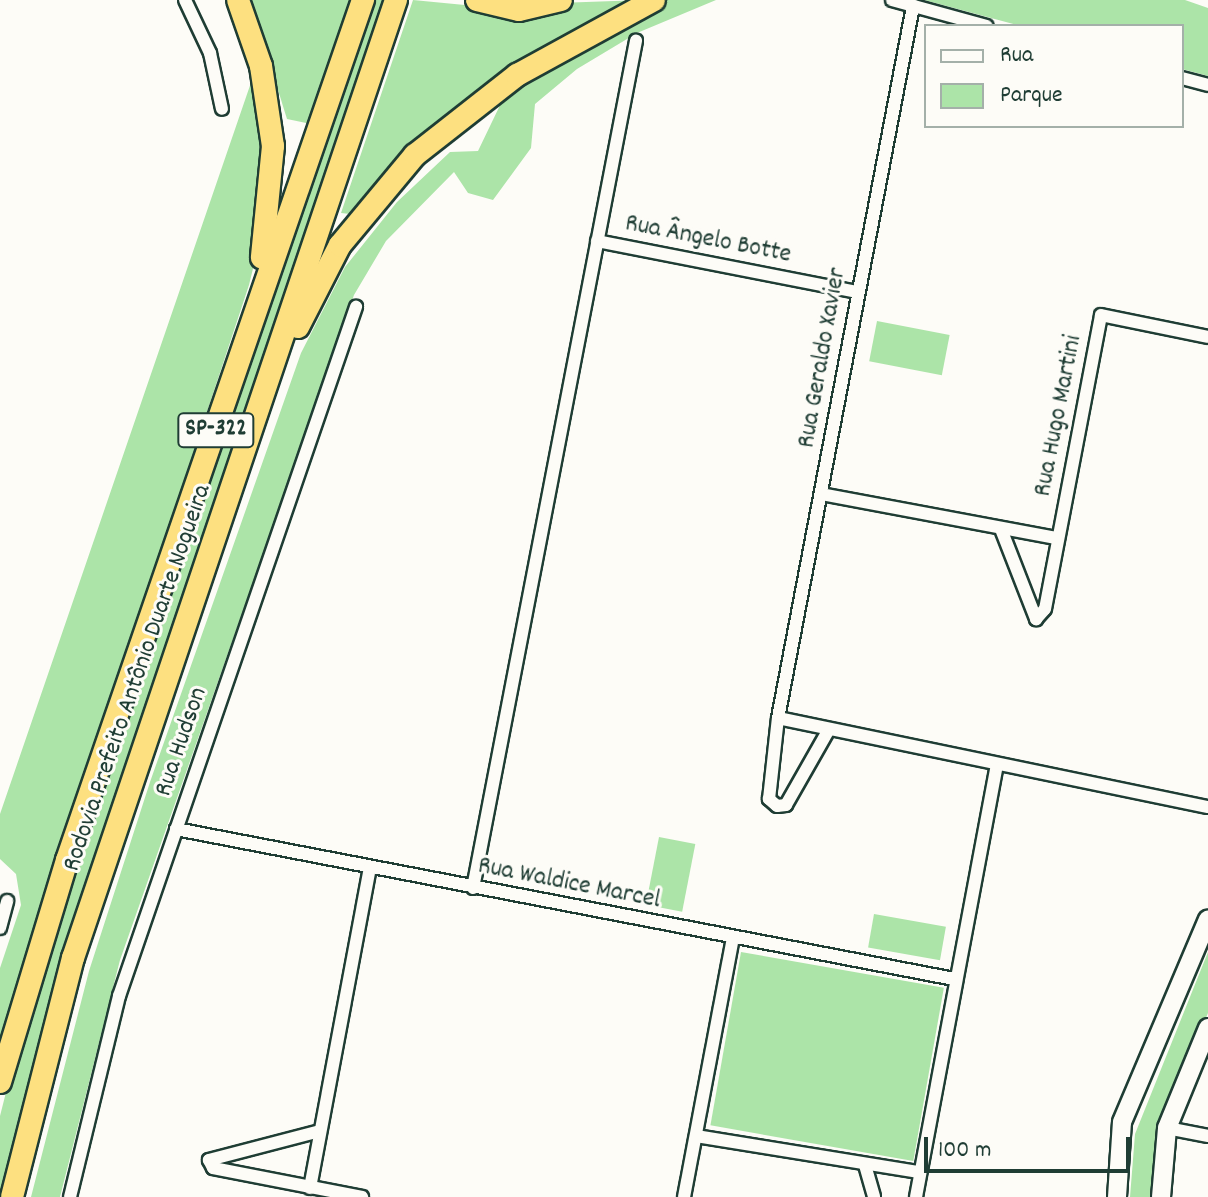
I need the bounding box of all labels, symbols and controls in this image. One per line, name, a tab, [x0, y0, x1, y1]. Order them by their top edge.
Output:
legend	[924, 24, 1184, 128]
text: Rua	[1000, 39, 1033, 73]
text: Parque	[1000, 79, 1063, 113]
street label: Rua Ângelo Botte	[622, 209, 794, 271]
street label: Rua Geraldo Xavier	[792, 265, 854, 451]
street label: Rua Hugo Martini	[1028, 333, 1090, 499]
road number: SP-322	[176, 410, 256, 450]
street label: Rodovia Prefeito Antônio Duarte Nogueira	[57, 480, 219, 876]
street label: Rua Hudson	[149, 683, 215, 801]
street label: Rua Waldice Marcel	[475, 851, 663, 917]
scale bar	[928, 1121, 1134, 1171]
text: 100 m	[938, 1134, 991, 1168]

